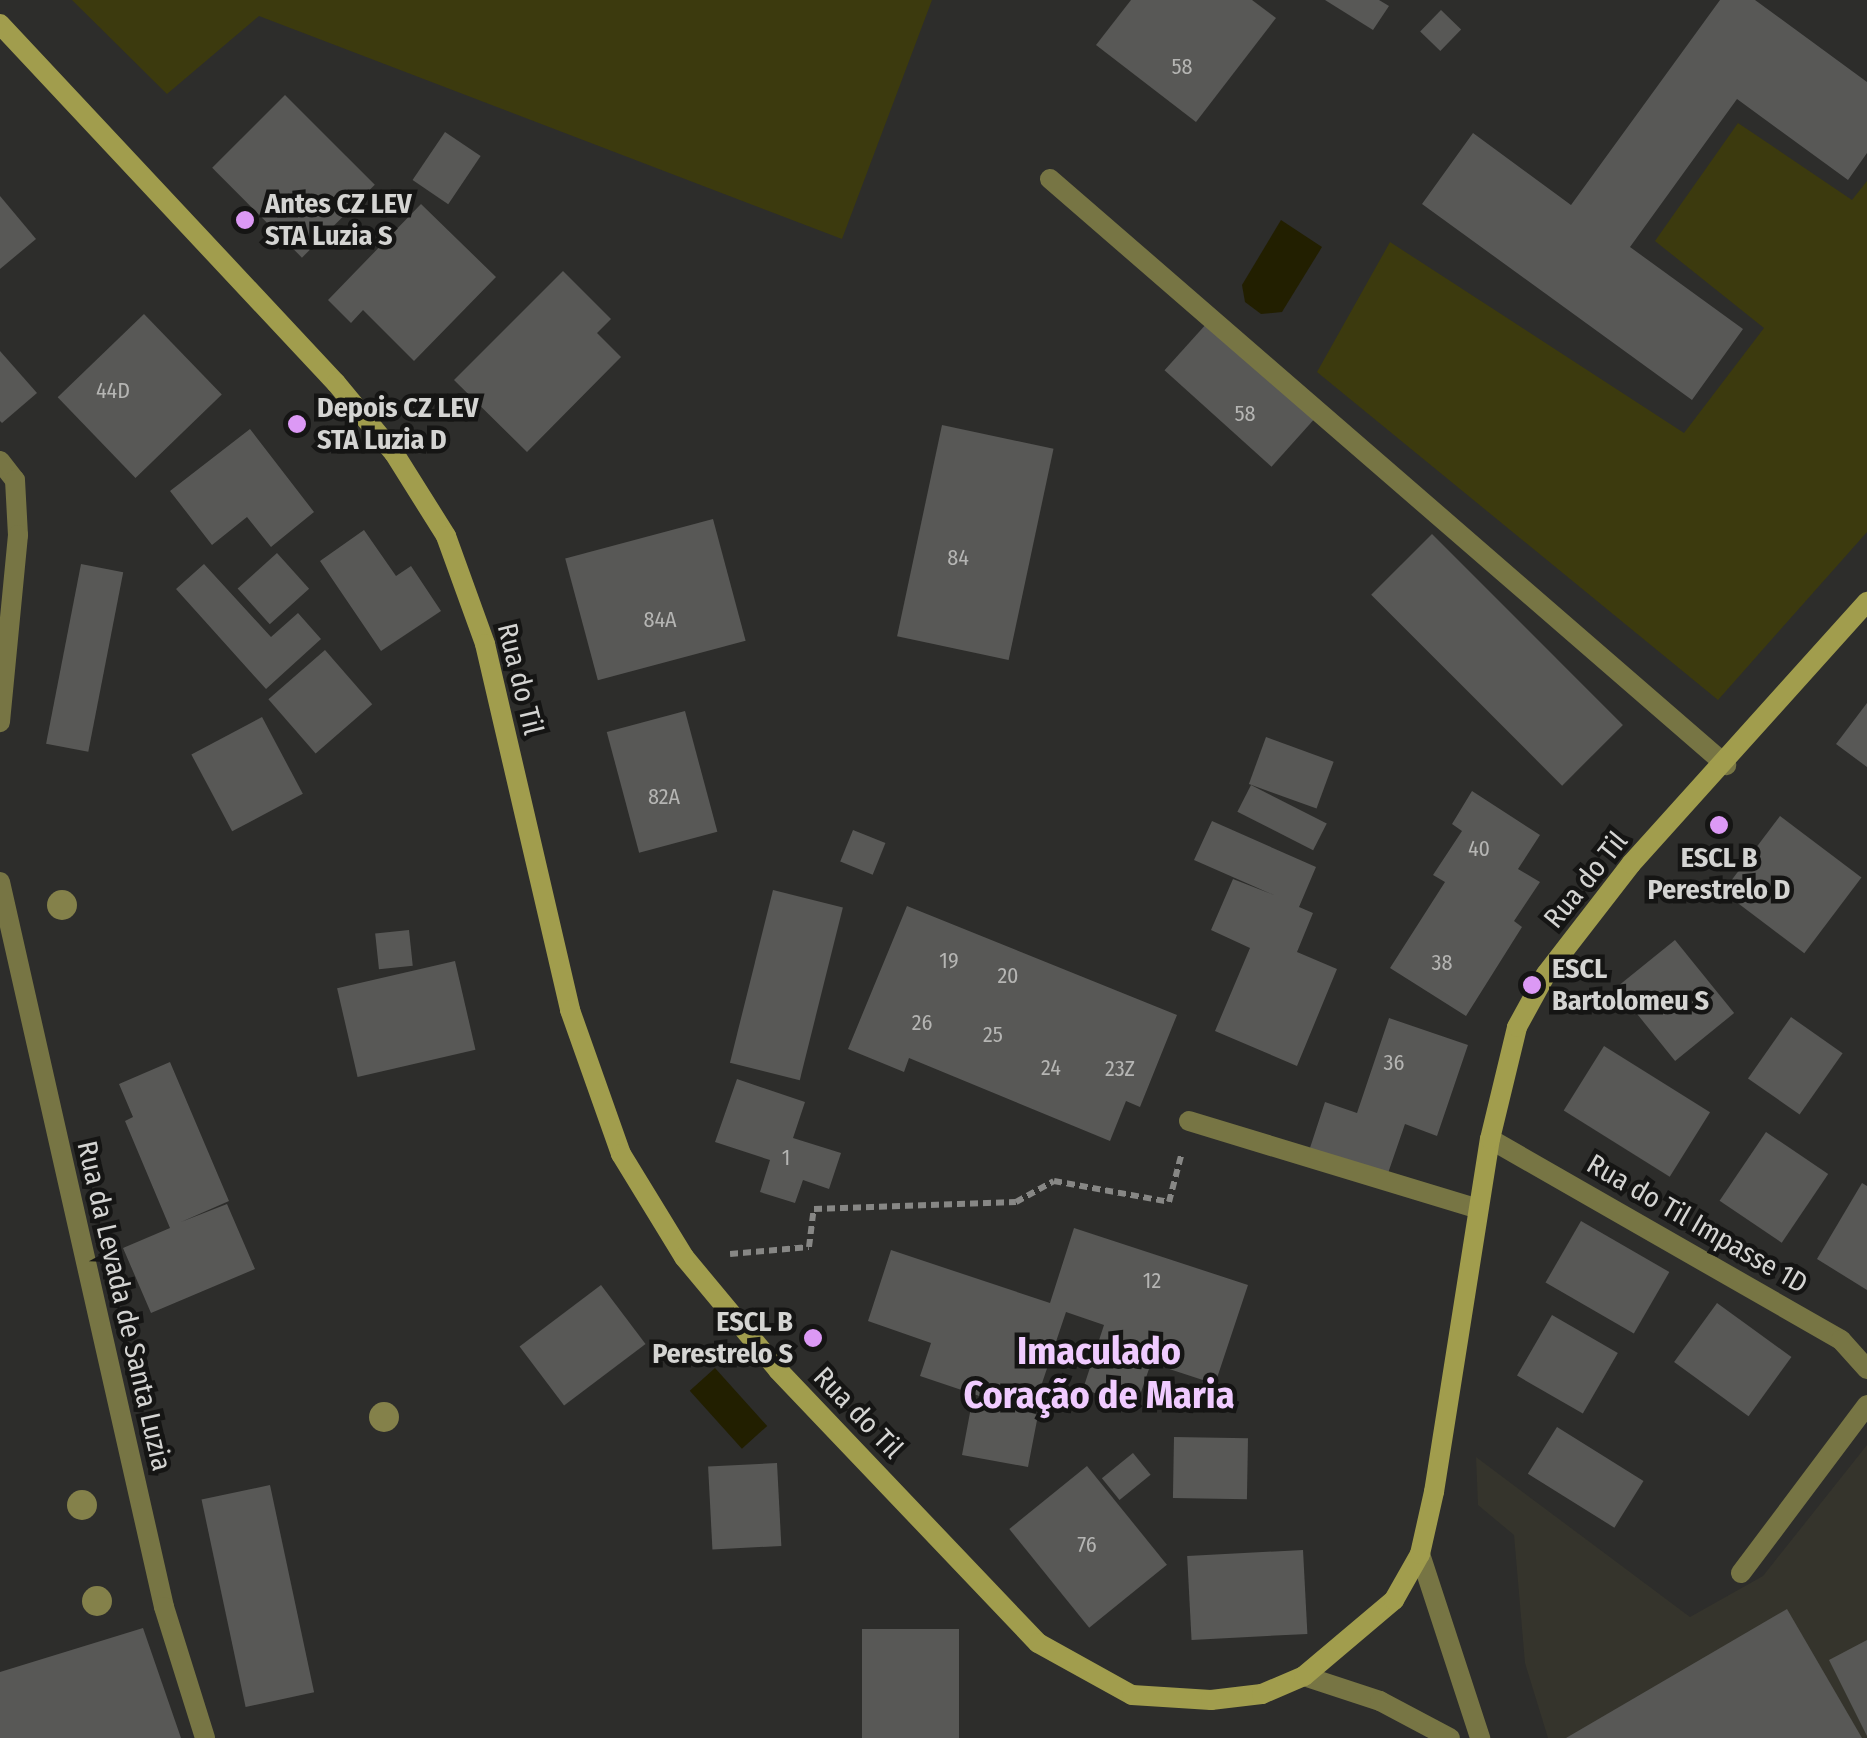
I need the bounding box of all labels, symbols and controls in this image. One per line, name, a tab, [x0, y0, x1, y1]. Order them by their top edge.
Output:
house number: 58	[1171, 54, 1193, 80]
place label: Antes CZ LEV STA Luzia S	[265, 187, 412, 253]
marker: Antes CZ LEV STA Luzia S	[234, 209, 256, 231]
house number: 44D	[96, 378, 130, 404]
place label: Depois CZ LEV STA Luzia D	[317, 391, 478, 457]
house number: 58	[1234, 401, 1256, 427]
marker: Depois CZ LEV STA Luzia D	[286, 413, 308, 435]
house number: 84	[947, 545, 969, 571]
house number: 84A	[643, 607, 677, 633]
street label: Rua do Til	[490, 620, 550, 738]
house number: 82A	[648, 784, 680, 810]
marker: ESCL B Perestrelo D	[1708, 814, 1730, 836]
street label: Rua do Til	[1537, 825, 1635, 935]
house number: 40	[1468, 836, 1490, 862]
place label: ESCL B Perestrelo D	[1648, 841, 1790, 907]
house number: 19	[939, 948, 959, 974]
house number: 38	[1432, 950, 1452, 976]
place label: ESCL Bartolomeu S	[1552, 952, 1709, 1018]
house number: 20	[997, 963, 1019, 989]
marker: ESCL Bartolomeu S	[1521, 974, 1543, 996]
house number: 26	[912, 1010, 932, 1036]
house number: 25	[983, 1022, 1003, 1048]
house number: 36	[1384, 1050, 1404, 1076]
house number: 24	[1041, 1055, 1061, 1081]
house number: 23Z	[1105, 1056, 1135, 1082]
street label: Rua da Levada de Santa Luzia	[70, 1138, 178, 1474]
house number: 1	[782, 1145, 790, 1171]
street label: Rua do Til Impasse 1D	[1581, 1147, 1813, 1301]
house number: 12	[1143, 1268, 1161, 1294]
place label: ESCL B Perestrelo S	[652, 1305, 793, 1371]
marker: ESCL B Perestrelo S	[802, 1327, 824, 1349]
district label: Imaculado Coração de Maria	[963, 1329, 1235, 1418]
street label: Rua do Til	[806, 1360, 910, 1466]
house number: 76	[1077, 1532, 1097, 1558]

